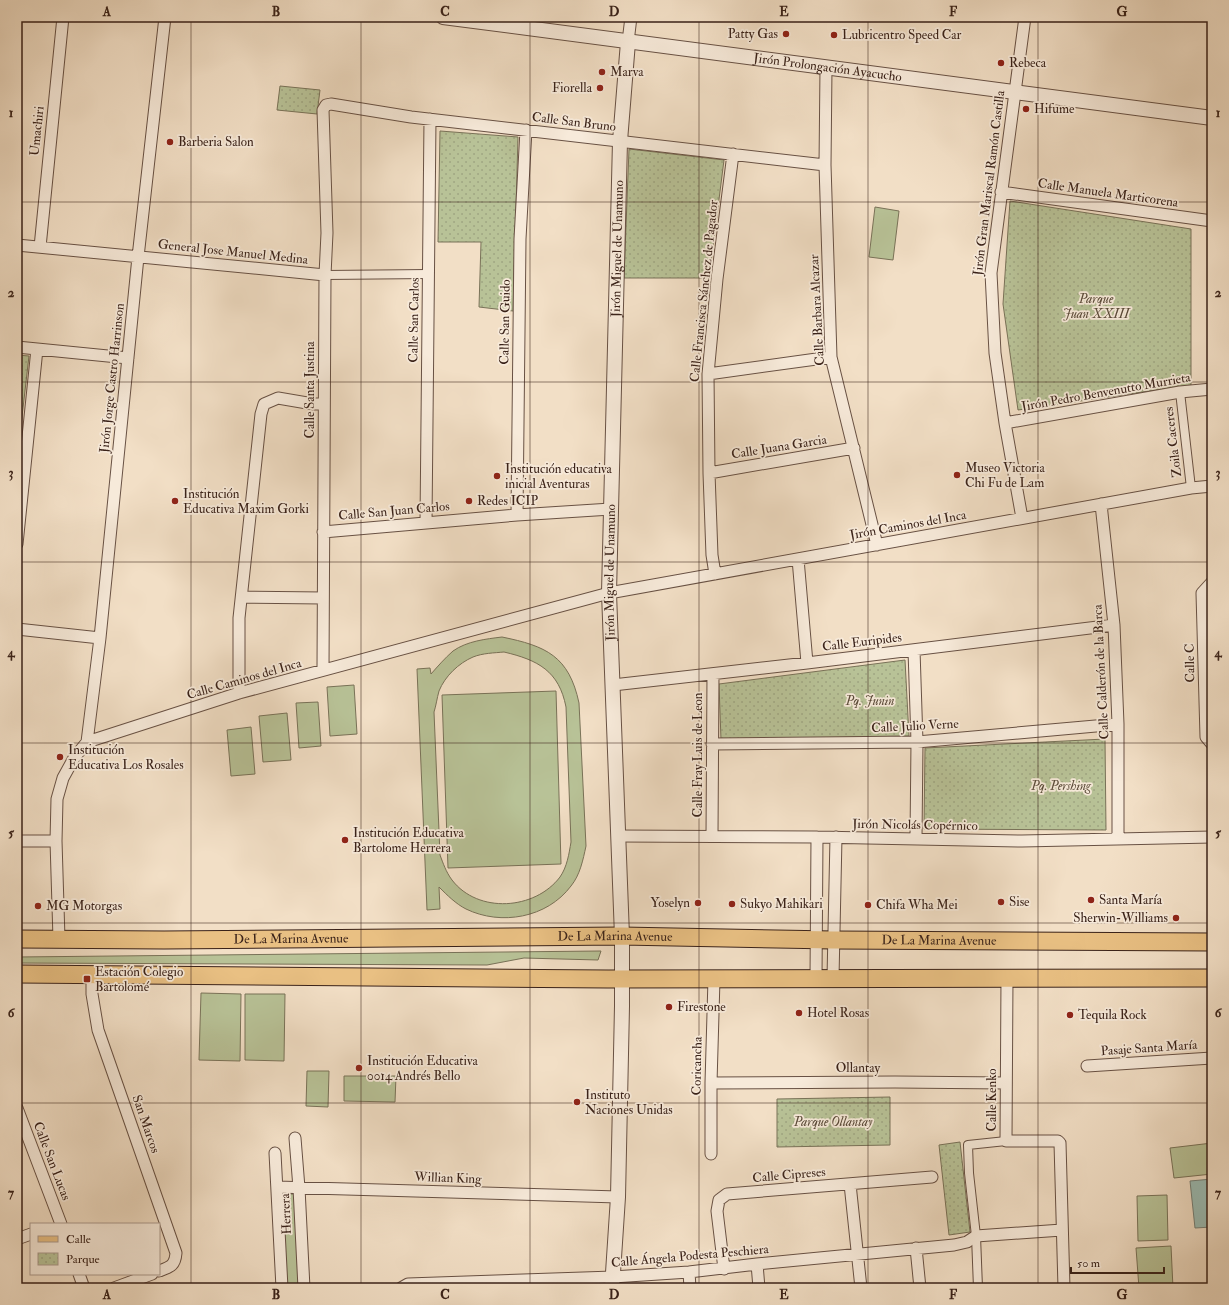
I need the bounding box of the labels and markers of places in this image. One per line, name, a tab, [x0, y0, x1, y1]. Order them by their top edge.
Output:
place label: Patty Gas	[728, 26, 779, 43]
place label: Lubricentro Speed Car	[842, 27, 962, 44]
marker: Patty Gas	[781, 29, 791, 39]
marker: Lubricentro Speed Car	[829, 30, 839, 40]
place label: Rebeca	[1009, 55, 1047, 71]
marker: Rebeca	[996, 58, 1006, 68]
place label: Marva	[610, 64, 644, 80]
marker: Marva	[597, 67, 607, 77]
place label: Fiorella	[552, 80, 593, 96]
marker: Fiorella	[595, 83, 605, 93]
place label: Hifume	[1034, 101, 1075, 117]
marker: Hifume	[1021, 104, 1031, 114]
place label: Barberia Salon	[178, 134, 254, 150]
marker: Barberia Salon	[165, 137, 175, 147]
place label: Museo Victoria Chi Fu de Lam	[965, 460, 1046, 491]
place label: Institución educativa inicial Aventuras	[505, 461, 613, 492]
marker: Museo Victoria Chi Fu de Lam	[952, 470, 962, 480]
marker: Institución educativa inicial Aventuras	[492, 471, 502, 481]
place label: Institución Educativa Maxim Gorki	[183, 486, 309, 517]
place label: Redes ICIP	[477, 493, 539, 509]
marker: Institución Educativa Maxim Gorki	[170, 496, 180, 506]
marker: Redes ICIP	[464, 496, 474, 506]
place label: Institución Educativa Los Rosales	[68, 742, 184, 773]
marker: Institución Educativa Los Rosales	[55, 752, 65, 762]
place label: Institución Educativa Bartolome Herrera	[353, 825, 465, 856]
marker: Institución Educativa Bartolome Herrera	[340, 835, 350, 845]
place label: Santa María	[1099, 892, 1163, 908]
place label: Sise	[1009, 894, 1030, 910]
place label: Yoselyn	[650, 895, 690, 912]
marker: Santa María	[1086, 895, 1096, 905]
place label: Sukyo Mahikari	[740, 896, 823, 913]
place label: Chifa Wha Mei	[876, 897, 958, 913]
marker: Sise	[996, 897, 1006, 907]
place label: MG Motorgas	[46, 898, 123, 914]
marker: Yoselyn	[693, 898, 703, 908]
marker: Sukyo Mahikari	[727, 899, 737, 909]
marker: Chifa Wha Mei	[863, 900, 873, 910]
marker: MG Motorgas	[33, 901, 43, 911]
place label: Sherwin-Williams	[1073, 910, 1169, 926]
marker: Sherwin-Williams	[1171, 913, 1181, 923]
place label: Estación Colegio Bartolomé	[95, 964, 183, 995]
marker: Estación Colegio Bartolomé	[82, 974, 92, 984]
place label: Firestone	[677, 999, 726, 1015]
marker: Firestone	[664, 1002, 674, 1012]
place label: Hotel Rosas	[807, 1005, 870, 1021]
place label: Tequila Rock	[1078, 1007, 1147, 1023]
marker: Hotel Rosas	[794, 1008, 804, 1018]
marker: Tequila Rock	[1065, 1010, 1075, 1020]
place label: Institución Educativa 0014 Andrés Bello	[367, 1053, 479, 1084]
marker: Institución Educativa 0014 Andrés Bello	[354, 1063, 364, 1073]
place label: Instituto Naciones Unidas	[585, 1087, 673, 1118]
marker: Instituto Naciones Unidas	[572, 1097, 582, 1107]

